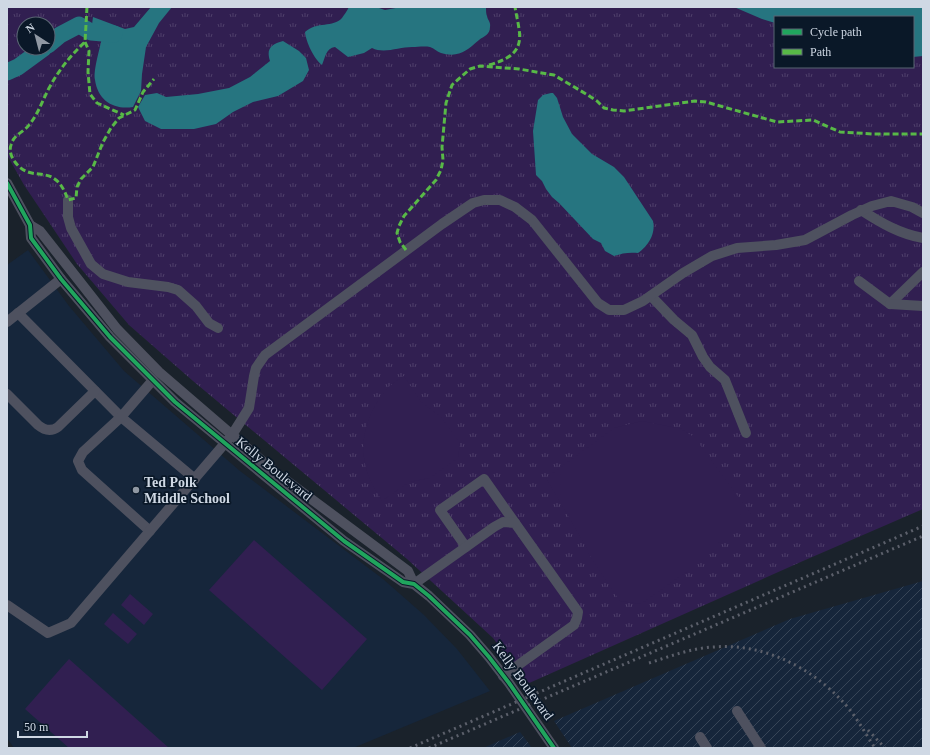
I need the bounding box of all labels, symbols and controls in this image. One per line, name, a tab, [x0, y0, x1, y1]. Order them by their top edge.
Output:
north arrow	[16, 16, 56, 56]
legend	[774, 16, 914, 68]
text: N	[23, 21, 37, 35]
text: Cycle path	[810, 25, 862, 39]
text: Path	[810, 45, 831, 59]
street label: Kelly Boulevard	[233, 434, 315, 504]
place label: Ted Polk Middle School	[144, 475, 230, 506]
marker: Ted Polk Middle School	[131, 485, 141, 495]
street label: Kelly Boulevard	[490, 639, 556, 723]
scale bar	[18, 713, 87, 739]
text: 50 m	[24, 720, 49, 734]

